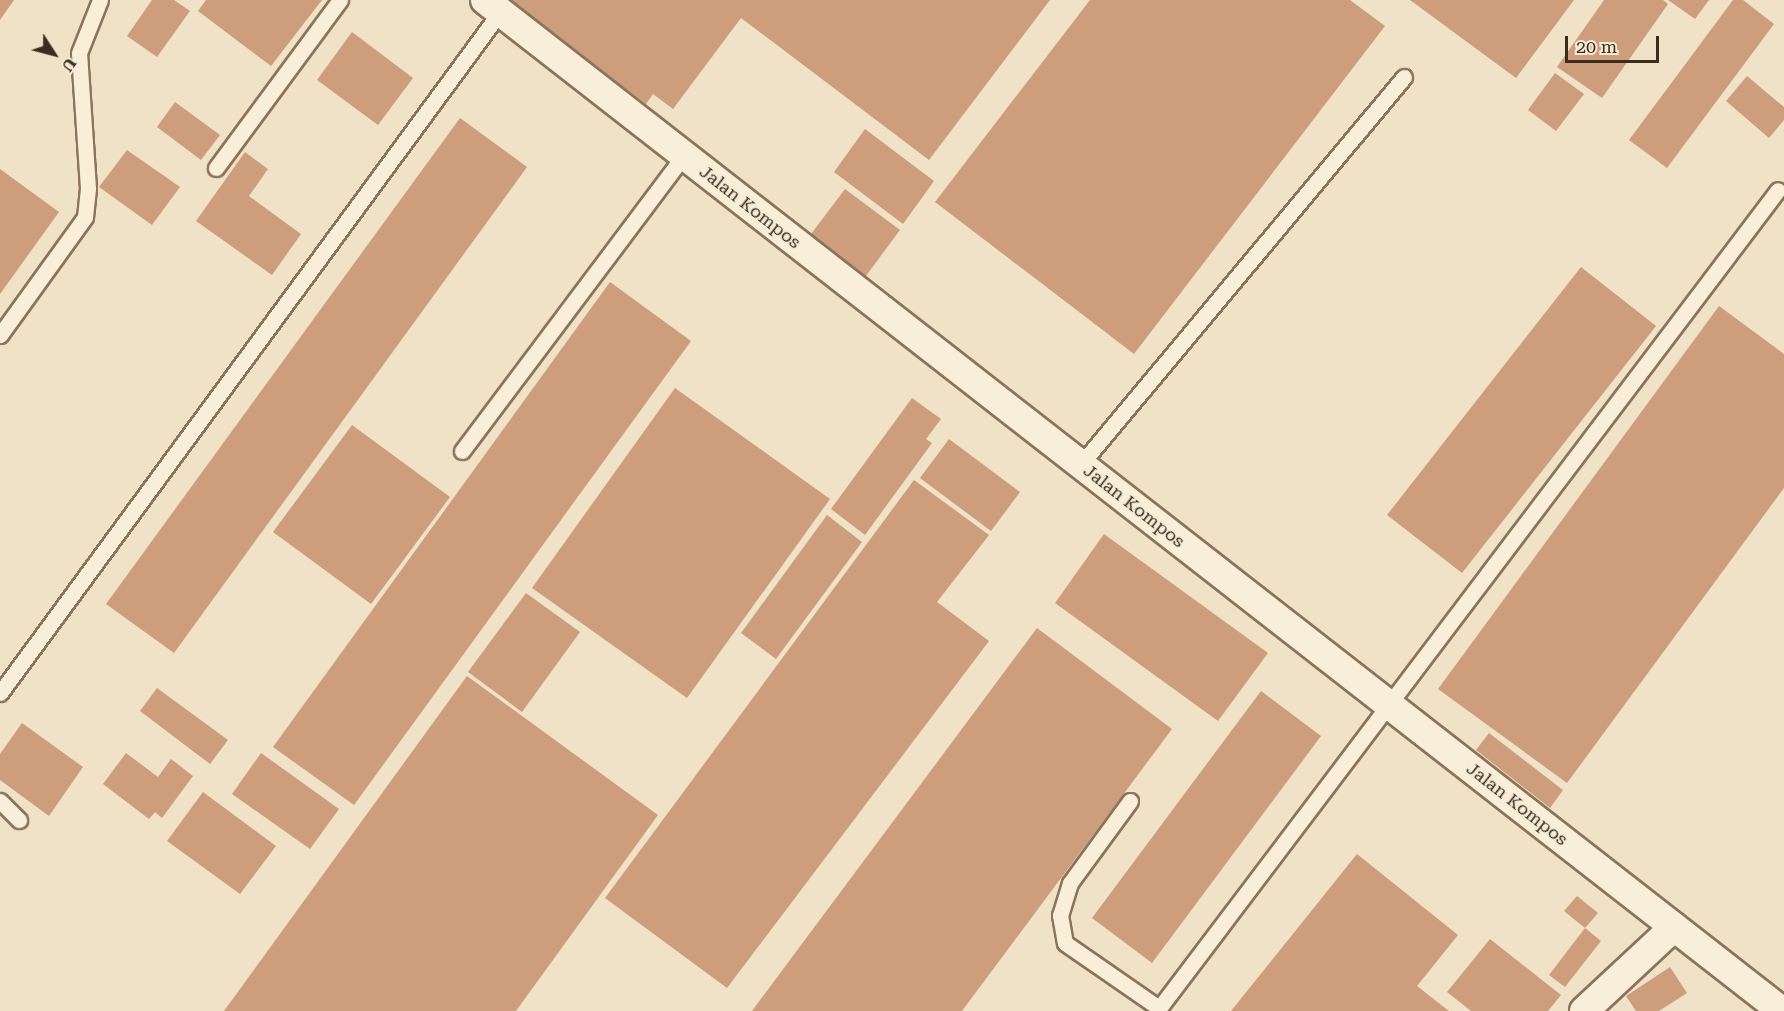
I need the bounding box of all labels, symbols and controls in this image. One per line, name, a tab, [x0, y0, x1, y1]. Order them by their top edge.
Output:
north arrow	[24, 24, 84, 84]
scale bar	[1568, 24, 1662, 62]
text: 20 m	[1576, 36, 1617, 57]
text: U	[58, 54, 80, 75]
street label: Jalan Kompos	[695, 161, 805, 253]
street label: Jalan Kompos	[1079, 460, 1189, 552]
street label: Jalan Kompos	[1462, 758, 1572, 850]

